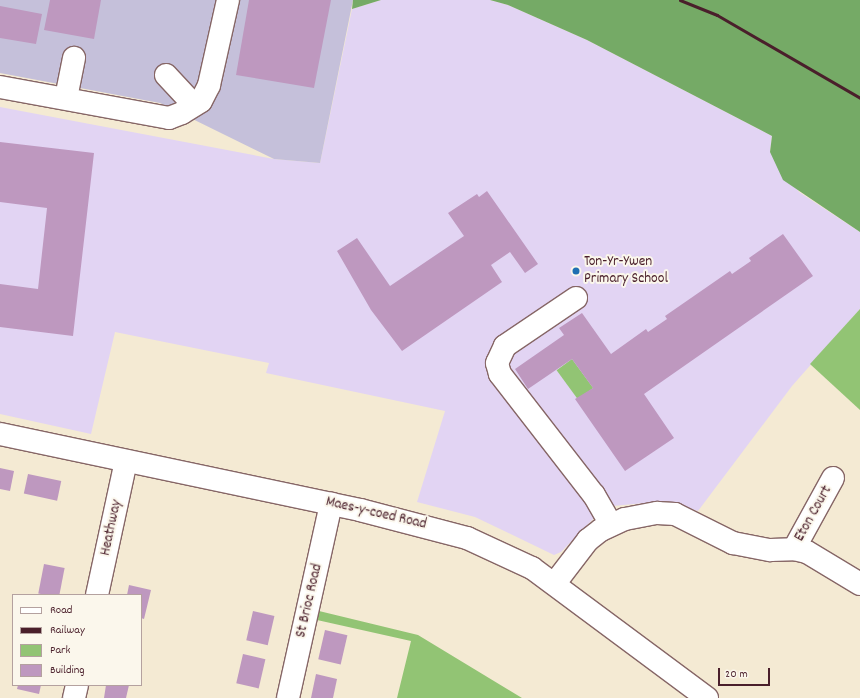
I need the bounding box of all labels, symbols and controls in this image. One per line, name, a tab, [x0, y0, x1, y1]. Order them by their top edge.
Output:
place label: Ton-Yr-Ywen Primary School	[584, 253, 668, 288]
marker: Ton-Yr-Ywen Primary School	[571, 266, 581, 276]
street label: Eton Court	[791, 483, 837, 545]
street label: Maes-y-coed Road	[324, 494, 428, 534]
street label: Heathway	[97, 499, 127, 557]
street label: St Brioc Road	[293, 562, 327, 640]
legend	[12, 594, 142, 686]
text: Road	[50, 602, 72, 619]
text: Railway	[50, 622, 85, 639]
text: Park	[50, 642, 70, 659]
scale bar	[720, 660, 772, 686]
text: Building	[50, 662, 85, 679]
text: 20 m	[725, 666, 748, 683]

